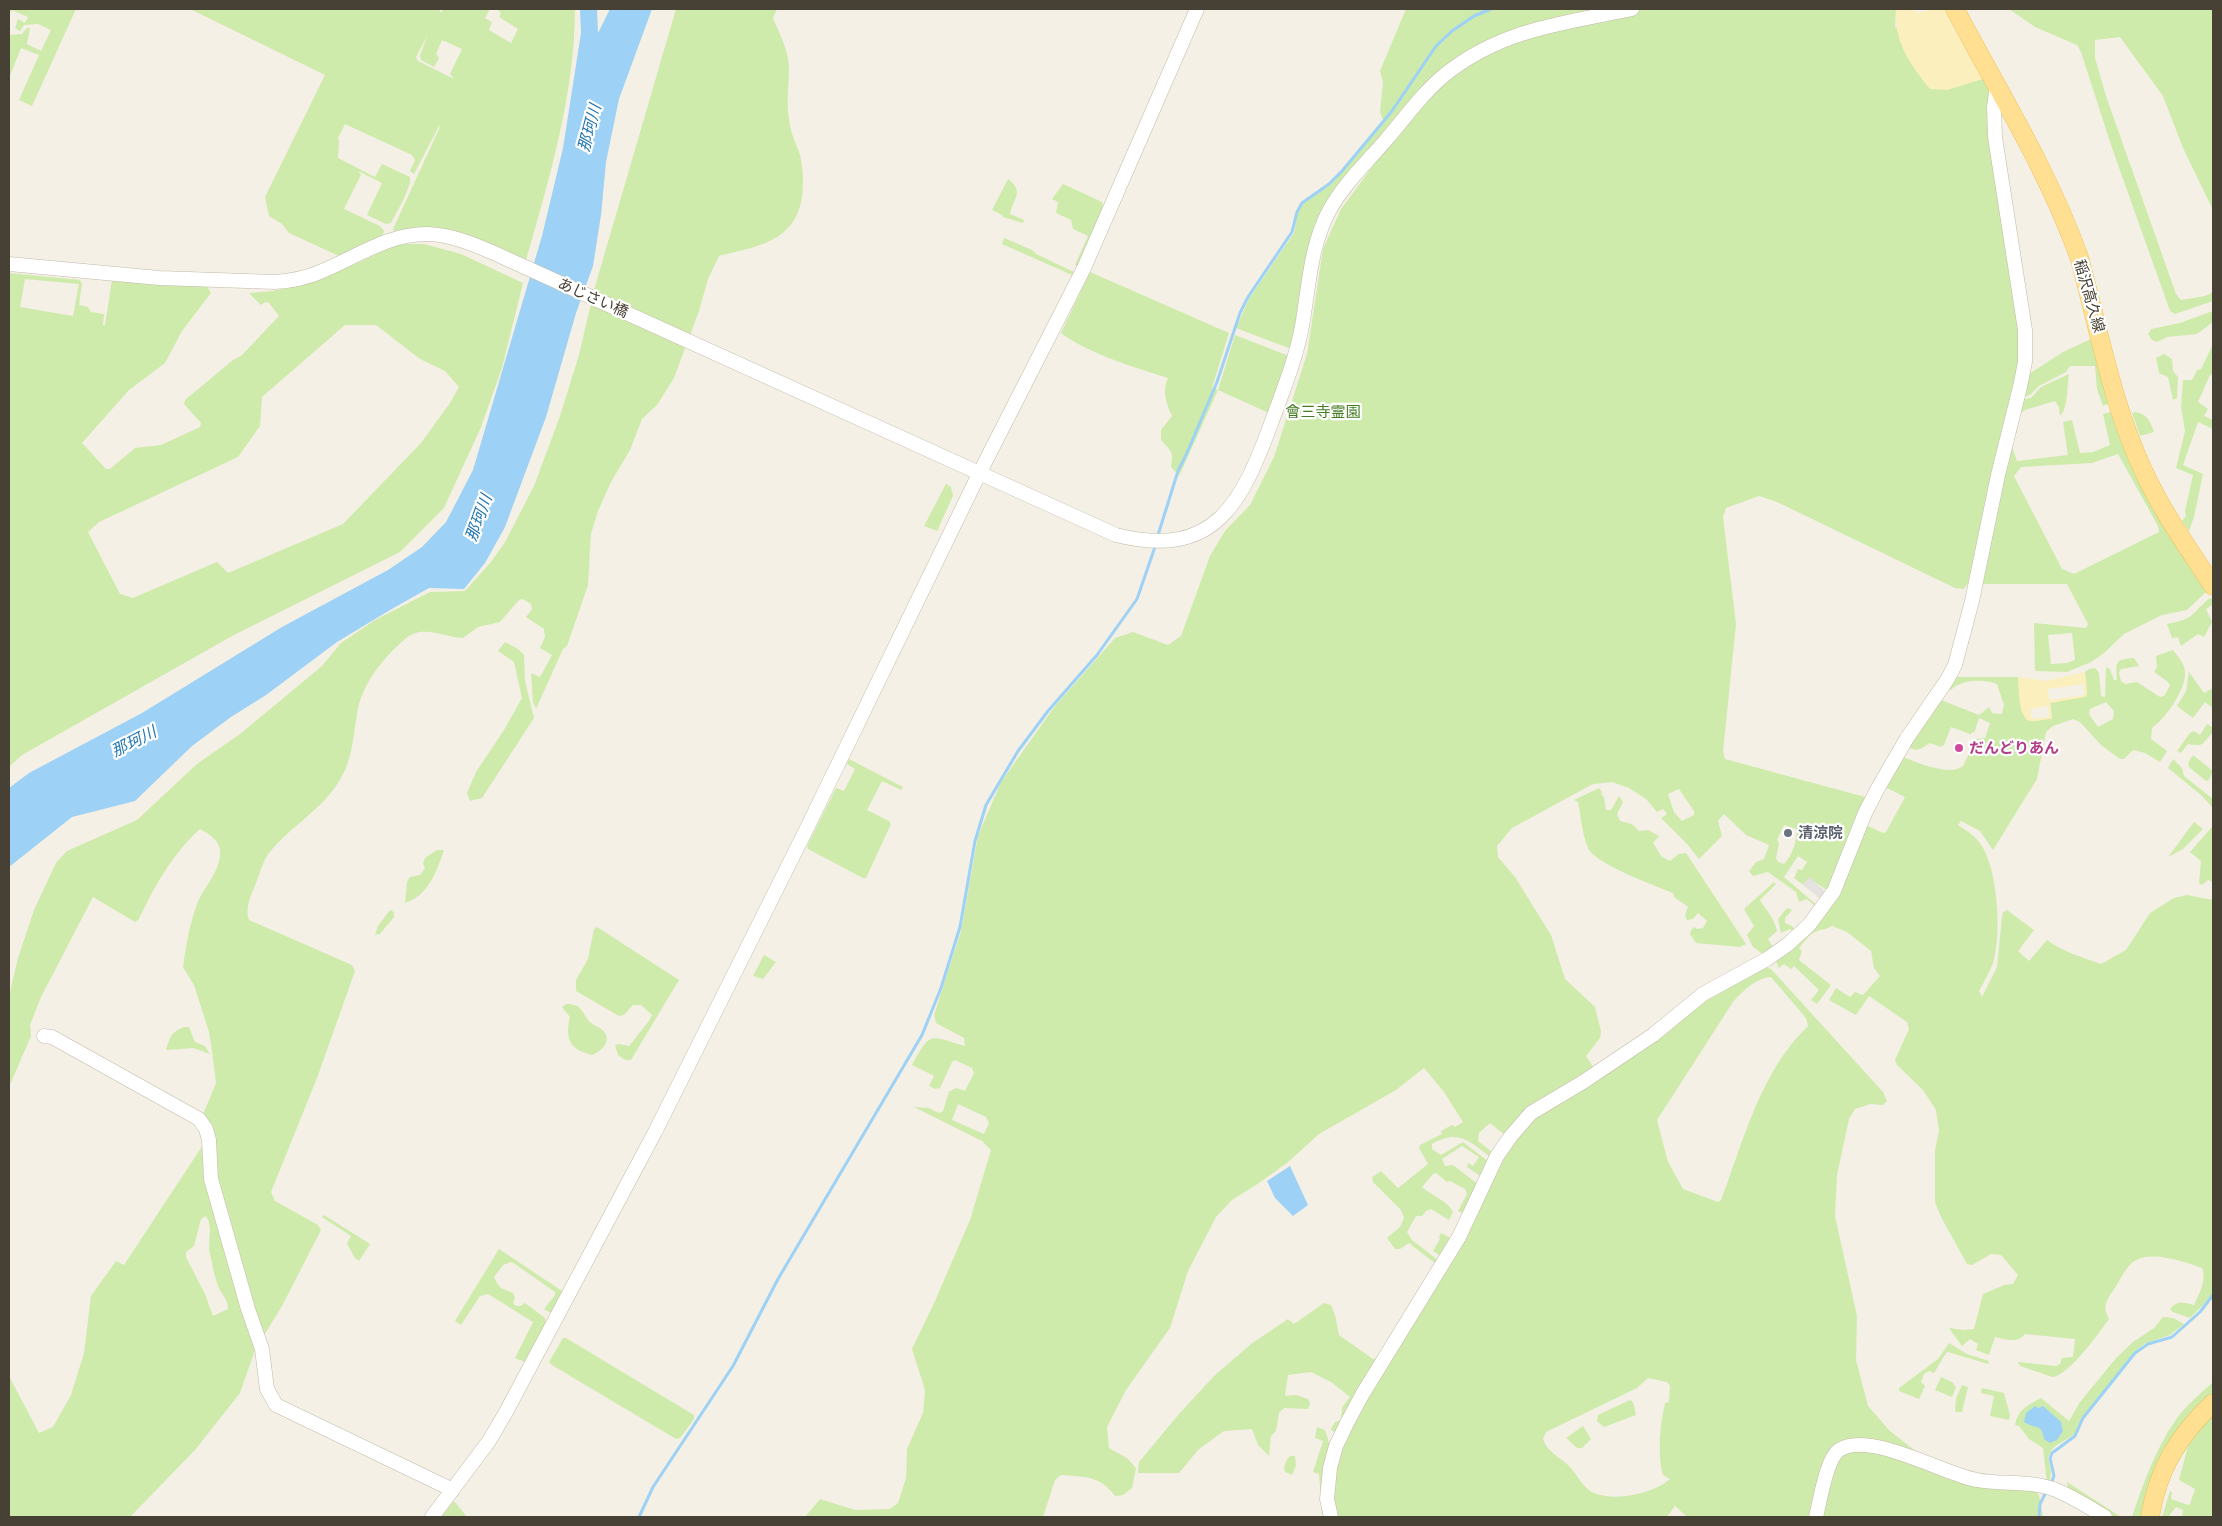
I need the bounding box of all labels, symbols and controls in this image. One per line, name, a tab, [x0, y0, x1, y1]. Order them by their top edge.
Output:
water label: 那珂川	[575, 102, 605, 154]
street label: 稲沢高久線	[2070, 257, 2108, 335]
street label: あじさい橋	[555, 275, 631, 321]
park label: 會三寺霊園	[1286, 403, 1360, 421]
water label: 那珂川	[462, 492, 496, 544]
water label: 那珂川	[108, 723, 160, 761]
place label: だんどりあん	[1969, 739, 2059, 757]
marker: だんどりあん	[1953, 742, 1965, 754]
place label: 清涼院	[1798, 824, 1843, 842]
marker: 清涼院	[1782, 827, 1794, 839]

